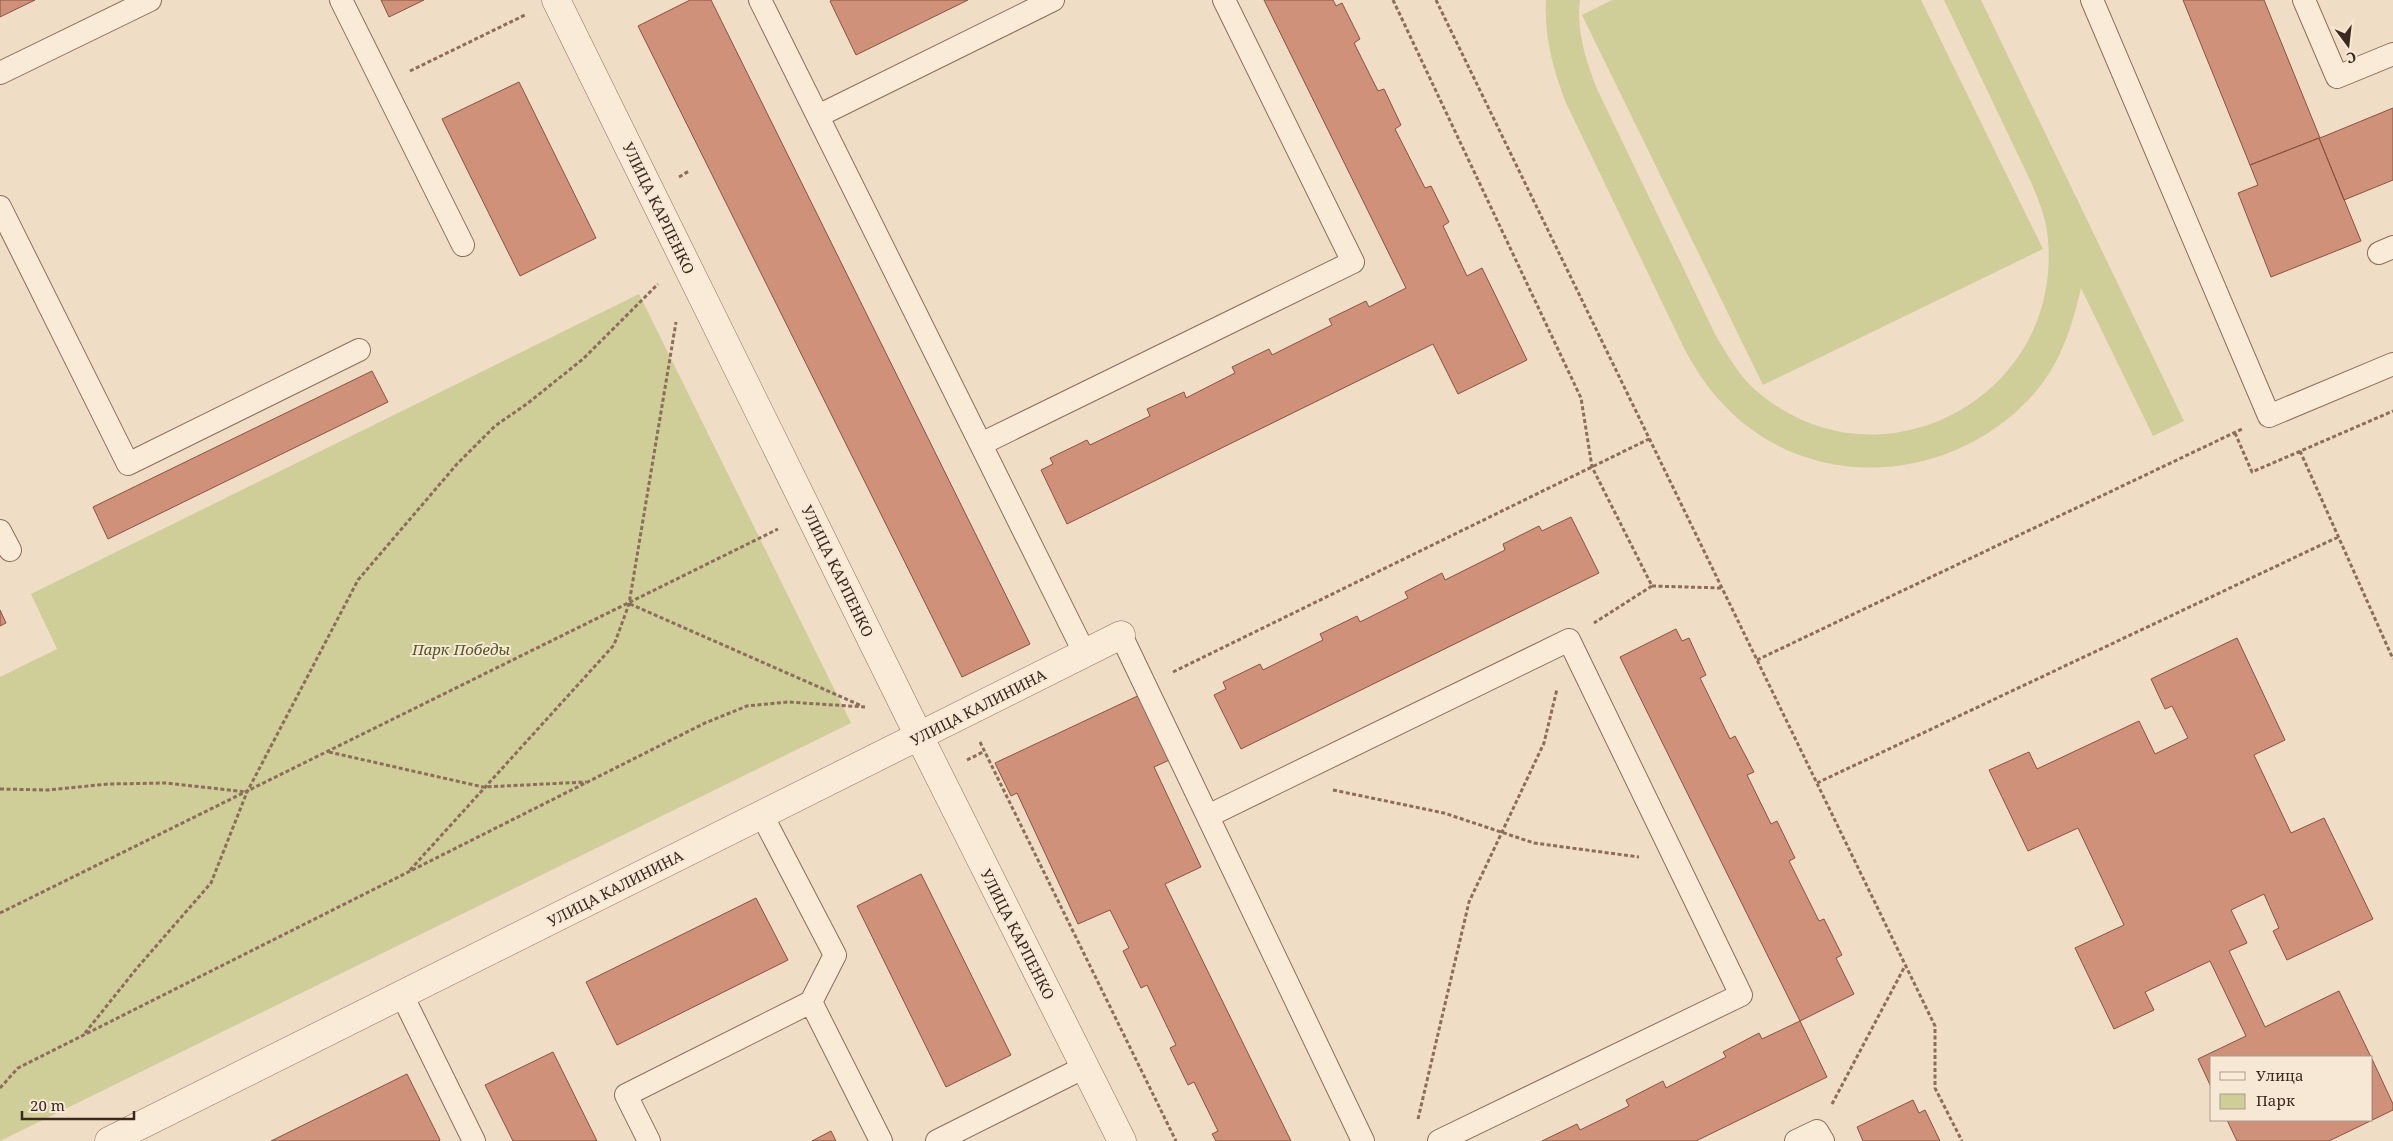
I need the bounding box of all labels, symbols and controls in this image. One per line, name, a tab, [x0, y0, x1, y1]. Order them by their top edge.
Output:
north arrow	[2323, 20, 2373, 70]
text: С	[2345, 48, 2358, 68]
street label: УЛИЦА КАРПЕНКО	[618, 139, 700, 277]
street label: УЛИЦА КАРПЕНКО	[797, 502, 879, 640]
park label: Парк Победы	[411, 639, 511, 659]
street label: УЛИЦА КАЛИНИНА	[907, 664, 1050, 750]
street label: УЛИЦА КАЛИНИНА	[544, 845, 687, 931]
street label: УЛИЦА КАРПЕНКО	[976, 865, 1060, 1003]
legend	[2210, 1056, 2373, 1121]
text: Улица	[2256, 1065, 2304, 1085]
scale bar	[22, 1088, 135, 1120]
text: Парк	[2256, 1090, 2295, 1110]
text: 20 m	[30, 1095, 65, 1115]

